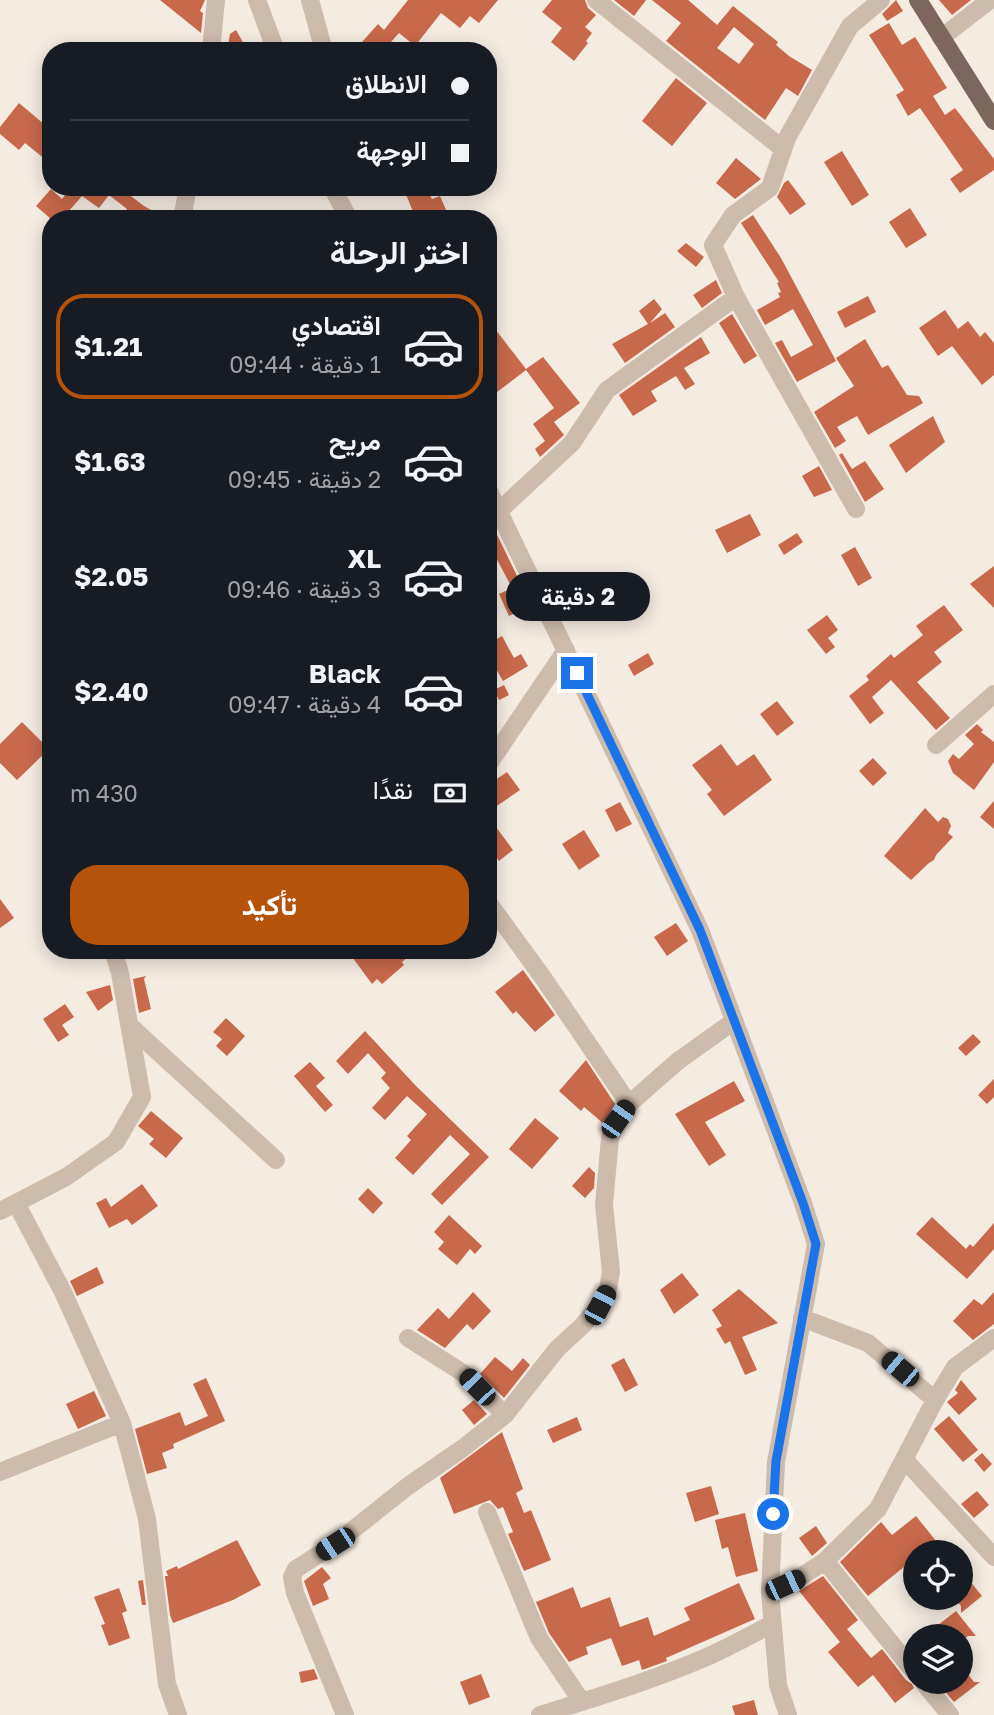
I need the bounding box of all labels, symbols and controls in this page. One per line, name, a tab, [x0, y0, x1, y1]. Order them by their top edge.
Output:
text: الانطلاق	[345, 68, 427, 99]
text: الوجهة	[356, 135, 427, 166]
text: اختر الرحلة	[330, 233, 469, 271]
text: اقتصادي	[292, 310, 381, 341]
icon: car	[402, 315, 465, 378]
text: $1.21	[74, 331, 142, 362]
text: 1 دقيقة · 09:44	[229, 350, 381, 378]
text: مريح	[329, 425, 381, 456]
icon: car	[402, 430, 465, 493]
text: $1.63	[74, 446, 146, 477]
text: 2 دقيقة · 09:45	[228, 465, 381, 493]
text: XL	[347, 543, 381, 574]
icon: car	[402, 545, 465, 608]
text: $2.05	[74, 561, 148, 592]
callout: 2 دقيقة	[505, 572, 649, 620]
text: 3 دقيقة · 09:46	[227, 575, 381, 603]
text: 2 دقيقة	[541, 582, 615, 610]
route end	[561, 657, 593, 689]
text: Black	[309, 658, 381, 689]
icon: car	[402, 660, 465, 723]
text: $2.40	[74, 676, 149, 707]
text: 4 دقيقة · 09:47	[228, 690, 381, 718]
text: نقدًا	[373, 774, 413, 805]
icon: cash	[431, 774, 469, 812]
text: 430 m	[70, 779, 138, 807]
button: تأكيد	[70, 865, 469, 945]
car	[598, 1096, 639, 1142]
car	[581, 1282, 620, 1328]
car	[878, 1347, 923, 1391]
car	[455, 1365, 500, 1409]
route start	[757, 1498, 789, 1530]
car	[312, 1524, 359, 1564]
map controls	[903, 1540, 973, 1694]
button: locate	[903, 1540, 973, 1610]
car	[762, 1567, 809, 1603]
button: layers	[903, 1624, 973, 1694]

